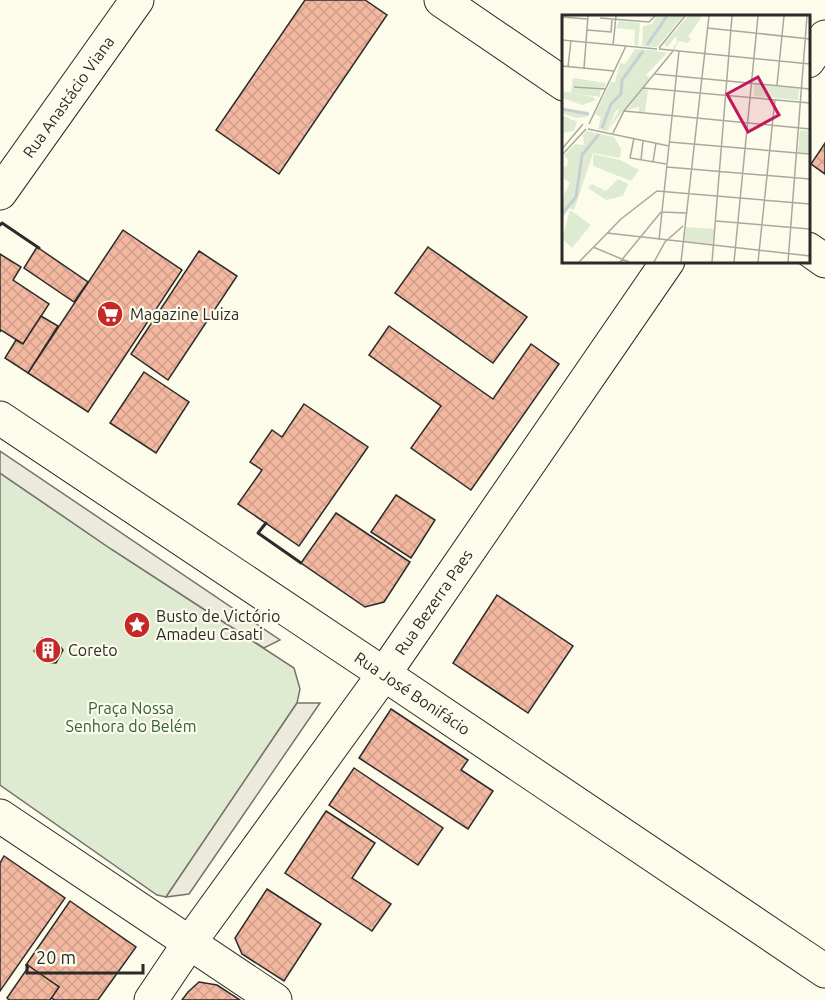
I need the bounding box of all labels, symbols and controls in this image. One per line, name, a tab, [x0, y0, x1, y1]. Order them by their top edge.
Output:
inset map	[562, 15, 810, 262]
street label: Rua Anastácio Viana	[19, 33, 118, 161]
supermarket icon: Magazine Luiza	[95, 299, 125, 329]
place label: Magazine Luiza	[130, 305, 239, 323]
street label: Rua Bezerra Paes	[391, 546, 476, 658]
place label: Busto de Victório Amadeu Casati	[156, 607, 280, 643]
place icon: Busto de Victório Amadeu Casati	[122, 610, 152, 640]
building icon: Coreto	[33, 635, 63, 665]
place label: Coreto	[68, 641, 118, 659]
street label: Rua José Bonifácio	[351, 648, 474, 739]
park label: Praça Nossa Senhora do Belém	[66, 699, 197, 735]
scale bar	[27, 937, 142, 975]
text: 20 m	[36, 947, 76, 967]

